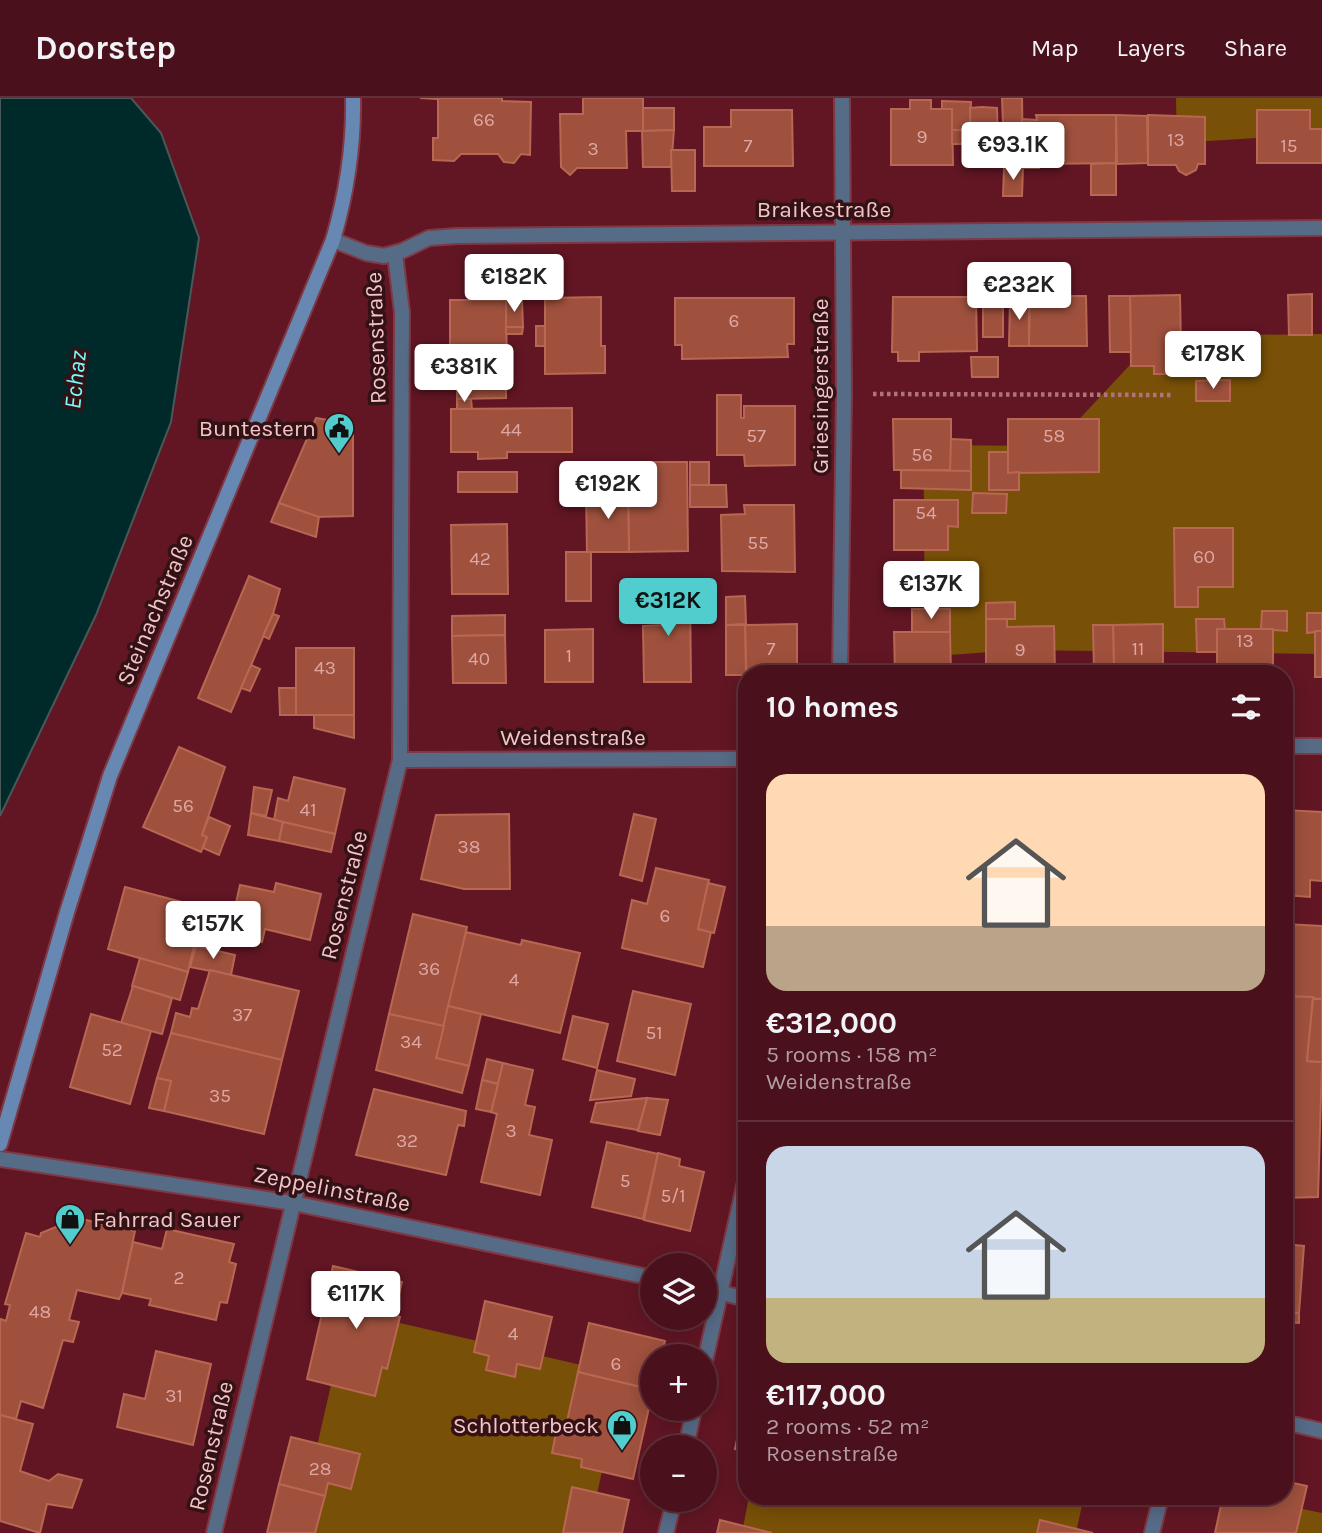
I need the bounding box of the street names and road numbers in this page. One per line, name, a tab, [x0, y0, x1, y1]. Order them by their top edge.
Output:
street label: Braikestraße	[757, 196, 891, 223]
street label: Rosenstraße	[360, 272, 392, 404]
street label: Griesingerstraße	[807, 298, 834, 474]
street label: Steinachstraße	[111, 531, 199, 689]
street label: Weidenstraße	[500, 724, 646, 751]
street label: Rosenstraße	[315, 828, 373, 962]
street label: Zeppelinstraße	[251, 1161, 413, 1217]
street label: Rosenstraße	[183, 1379, 239, 1513]

